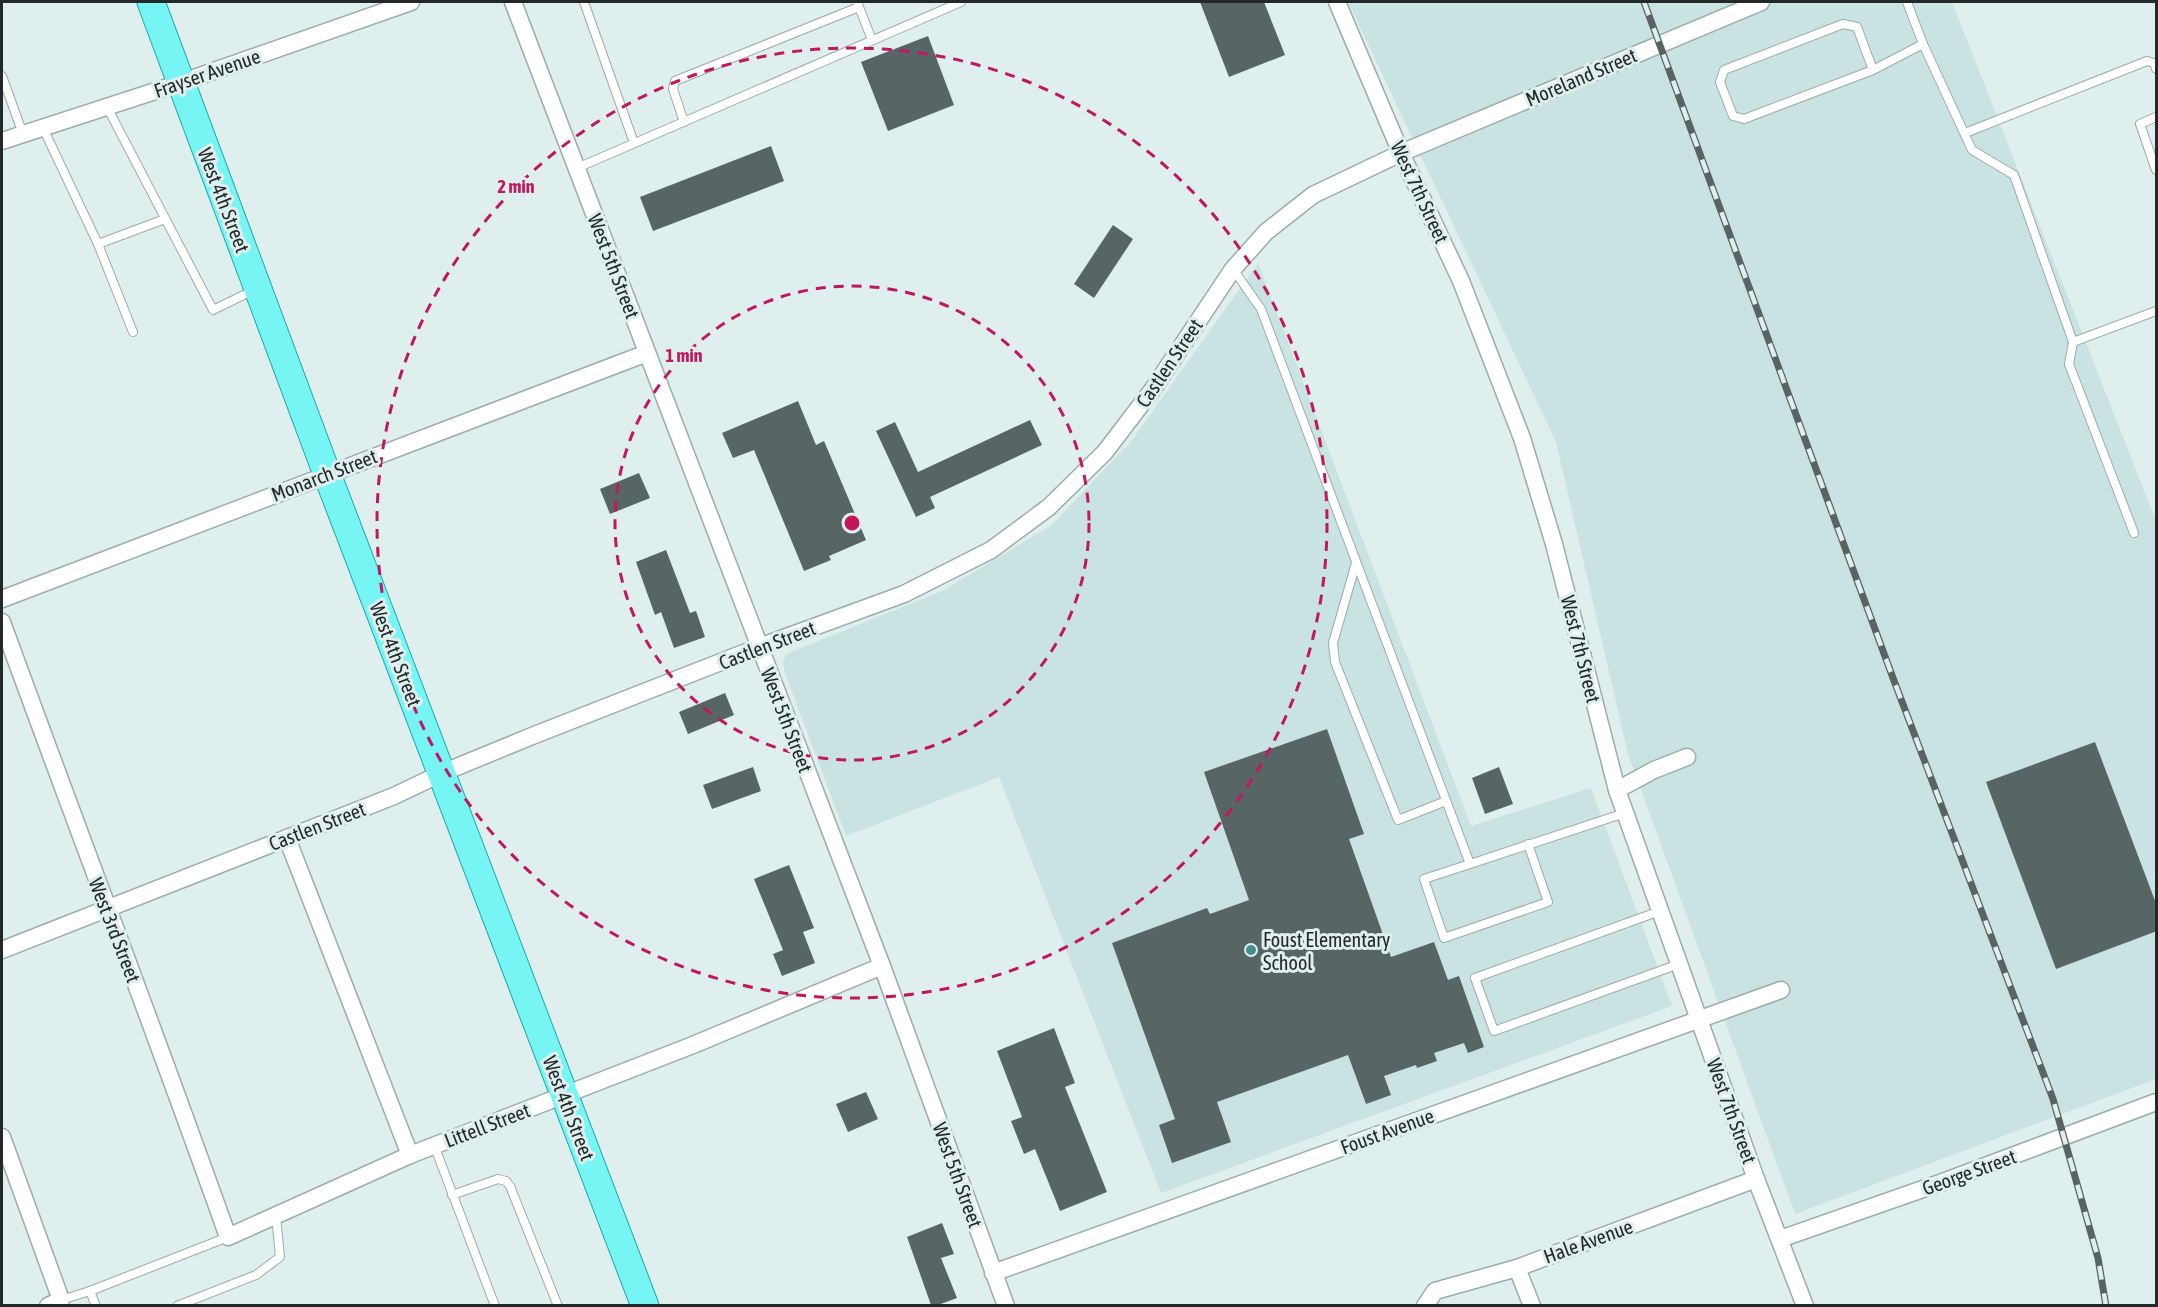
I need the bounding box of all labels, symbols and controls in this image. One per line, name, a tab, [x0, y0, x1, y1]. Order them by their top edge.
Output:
street label: Moreland Street	[1522, 43, 1640, 111]
street label: Frayser Avenue	[151, 44, 263, 102]
street label: West 7th Street	[1386, 137, 1454, 247]
street label: West 4th Street	[194, 145, 255, 256]
text: 2 min	[498, 176, 535, 197]
street label: West 5th Street	[584, 211, 645, 322]
street label: Castlen Street	[1131, 314, 1207, 412]
text: 1 min	[666, 345, 703, 366]
street label: Monarch Street	[268, 444, 380, 506]
centre of rings	[842, 513, 862, 533]
street label: West 7th Street	[1557, 593, 1606, 705]
street label: West 4th Street	[366, 599, 427, 710]
street label: Castlen Street	[715, 616, 819, 674]
street label: West 5th Street	[757, 665, 818, 776]
street label: Castlen Street	[265, 797, 369, 855]
street label: West 3rd Street	[85, 875, 146, 986]
place label: Foust Elementary School	[1263, 928, 1390, 974]
marker: Foust Elementary School	[1244, 943, 1258, 957]
street label: West 4th Street	[539, 1053, 600, 1164]
street label: West 7th Street	[1702, 1055, 1762, 1167]
street label: Littell Street	[441, 1098, 533, 1152]
street label: Foust Avenue	[1337, 1103, 1437, 1159]
street label: West 5th Street	[928, 1119, 988, 1231]
street label: George Street	[1919, 1144, 2019, 1200]
street label: Hale Avenue	[1540, 1214, 1636, 1268]

